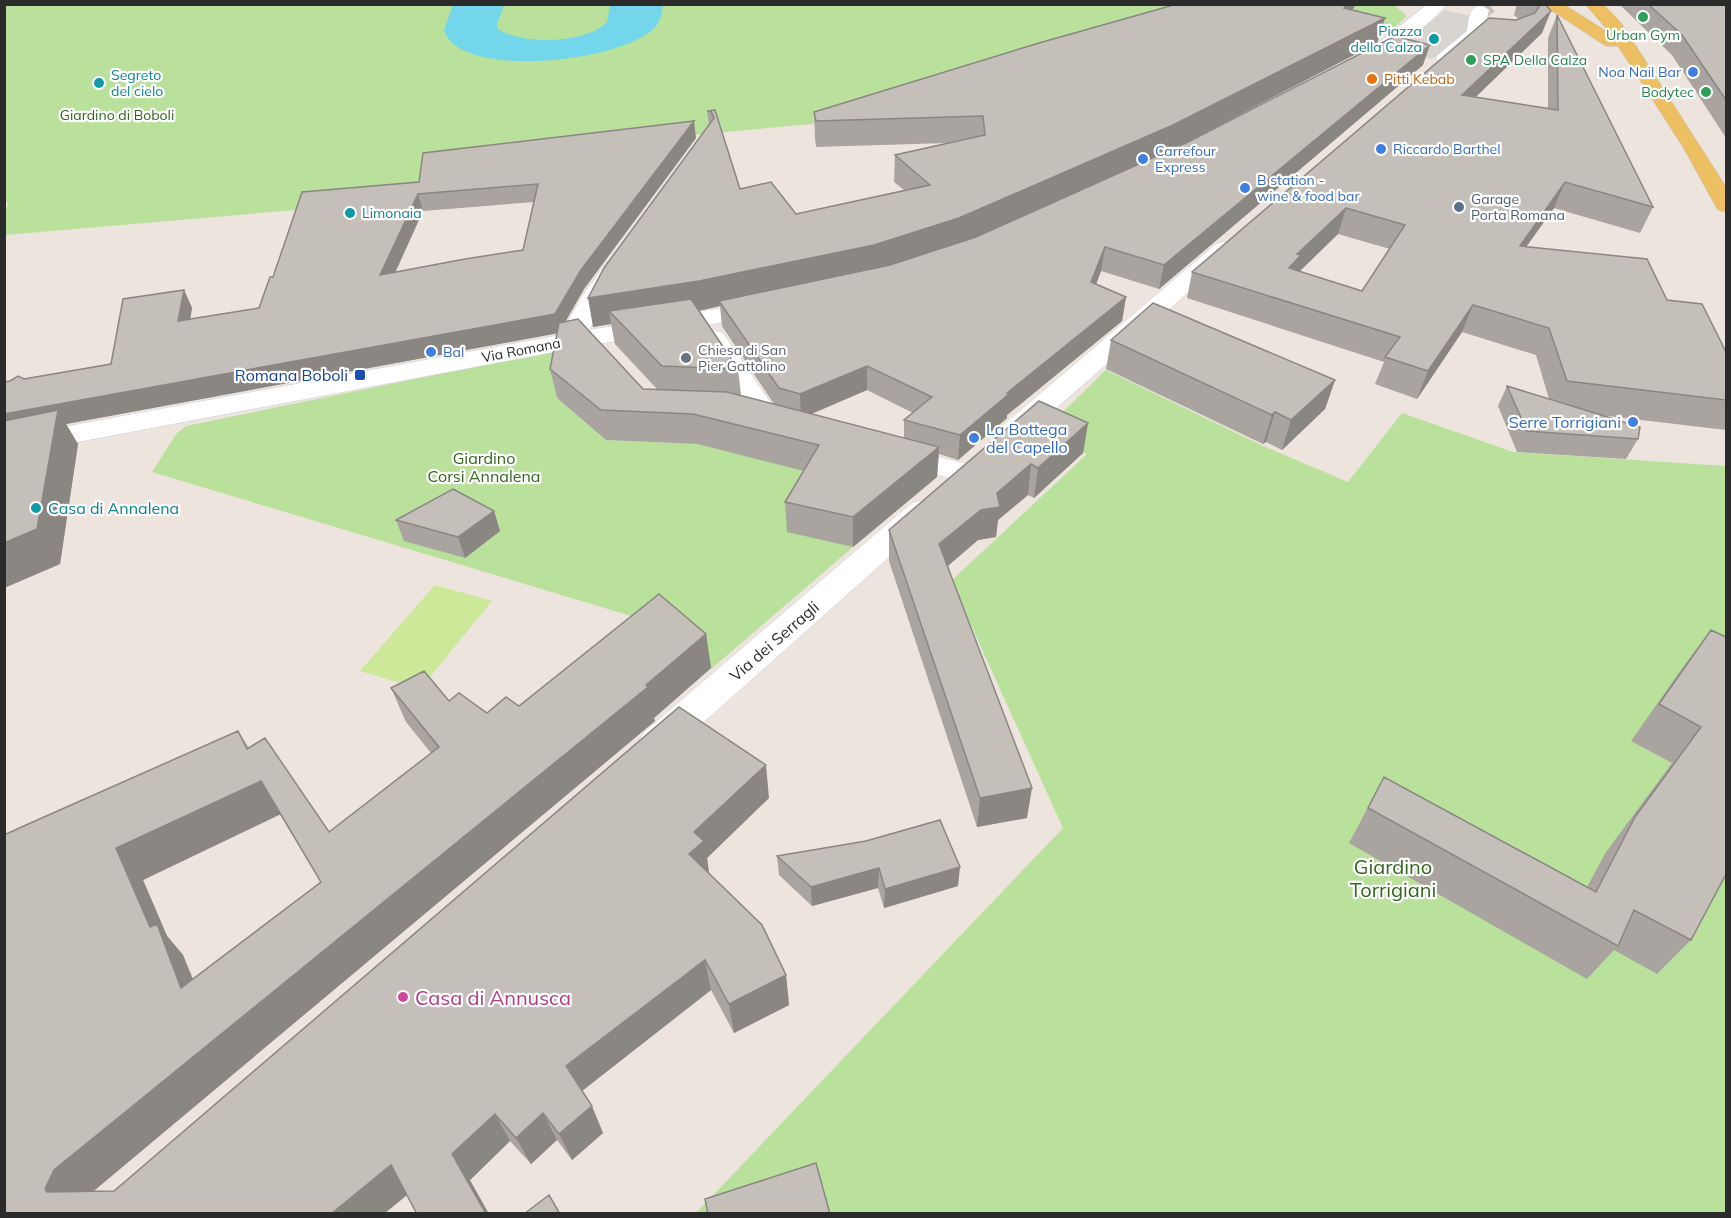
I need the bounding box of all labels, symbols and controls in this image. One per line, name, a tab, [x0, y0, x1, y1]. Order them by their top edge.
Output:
marker: Urban Gym	[1636, 10, 1650, 24]
place label: Piazza della Calza	[1351, 22, 1422, 56]
place label: Urban Gym	[1606, 26, 1680, 44]
marker: Piazza della Calza	[1427, 32, 1441, 46]
place label: SPA Della Calza	[1483, 51, 1587, 69]
marker: SPA Della Calza	[1464, 53, 1478, 67]
place label: Noa Nail Bar	[1598, 63, 1682, 81]
marker: Noa Nail Bar	[1686, 65, 1700, 79]
place label: Segreto del cielo	[111, 66, 163, 100]
place label: Pitti Kebab	[1384, 70, 1455, 88]
marker: Pitti Kebab	[1365, 72, 1379, 86]
marker: Segreto del cielo	[92, 76, 106, 90]
place label: Bodytec	[1641, 83, 1694, 101]
marker: Bodytec	[1699, 85, 1713, 99]
park label: Giardino di Boboli	[60, 106, 174, 124]
place label: Riccardo Barthel	[1393, 140, 1501, 158]
place label: Carrefour Express	[1155, 142, 1217, 176]
marker: Riccardo Barthel	[1374, 142, 1388, 156]
marker: Carrefour Express	[1136, 152, 1150, 166]
place label: B station - wine & food bar	[1257, 171, 1360, 205]
marker: B station - wine & food bar	[1238, 181, 1252, 195]
place label: Garage Porta Romana	[1471, 190, 1565, 224]
marker: Garage Porta Romana	[1452, 200, 1466, 214]
place label: Limonaia	[362, 204, 422, 222]
marker: Limonaia	[343, 206, 357, 220]
street label: Via Romana	[480, 334, 562, 366]
place label: Chiesa di San Pier Gattolino	[698, 341, 786, 375]
place label: Bal	[443, 343, 464, 361]
marker: Bal	[424, 345, 438, 359]
marker: Chiesa di San Pier Gattolino	[679, 351, 693, 365]
place label: Romana Boboli	[235, 365, 348, 385]
marker: Romana Boboli	[353, 368, 367, 382]
place label: Serre Torrigiani	[1509, 412, 1621, 432]
marker: Serre Torrigiani	[1626, 415, 1640, 429]
place label: La Bottega del Capello	[986, 419, 1068, 457]
marker: La Bottega del Capello	[967, 431, 981, 445]
park label: Giardino Corsi Annalena	[428, 448, 540, 486]
place label: Casa di Annalena	[48, 498, 179, 518]
marker: Casa di Annalena	[29, 501, 43, 515]
street label: Via dei Serragli	[725, 597, 823, 685]
park label: Giardino Torrigiani	[1350, 854, 1436, 902]
place label: Casa di Annusca	[415, 985, 571, 1010]
marker: Casa di Annusca	[396, 990, 410, 1004]

